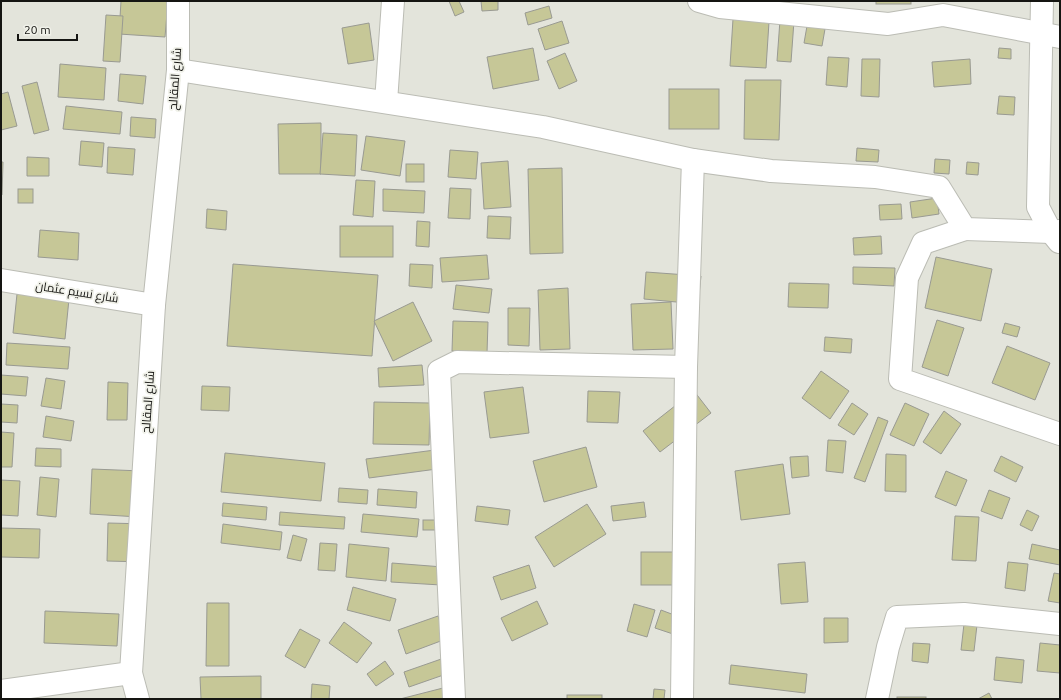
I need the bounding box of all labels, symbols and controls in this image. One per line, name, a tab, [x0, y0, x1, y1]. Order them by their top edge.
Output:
scale bar	[18, 16, 77, 42]
text: 20 m	[24, 23, 51, 36]
street label: شارع المقالح	[166, 47, 185, 111]
street label: شارع نسيم عثمان	[34, 279, 120, 306]
street label: شارع المقالح	[139, 370, 158, 434]

